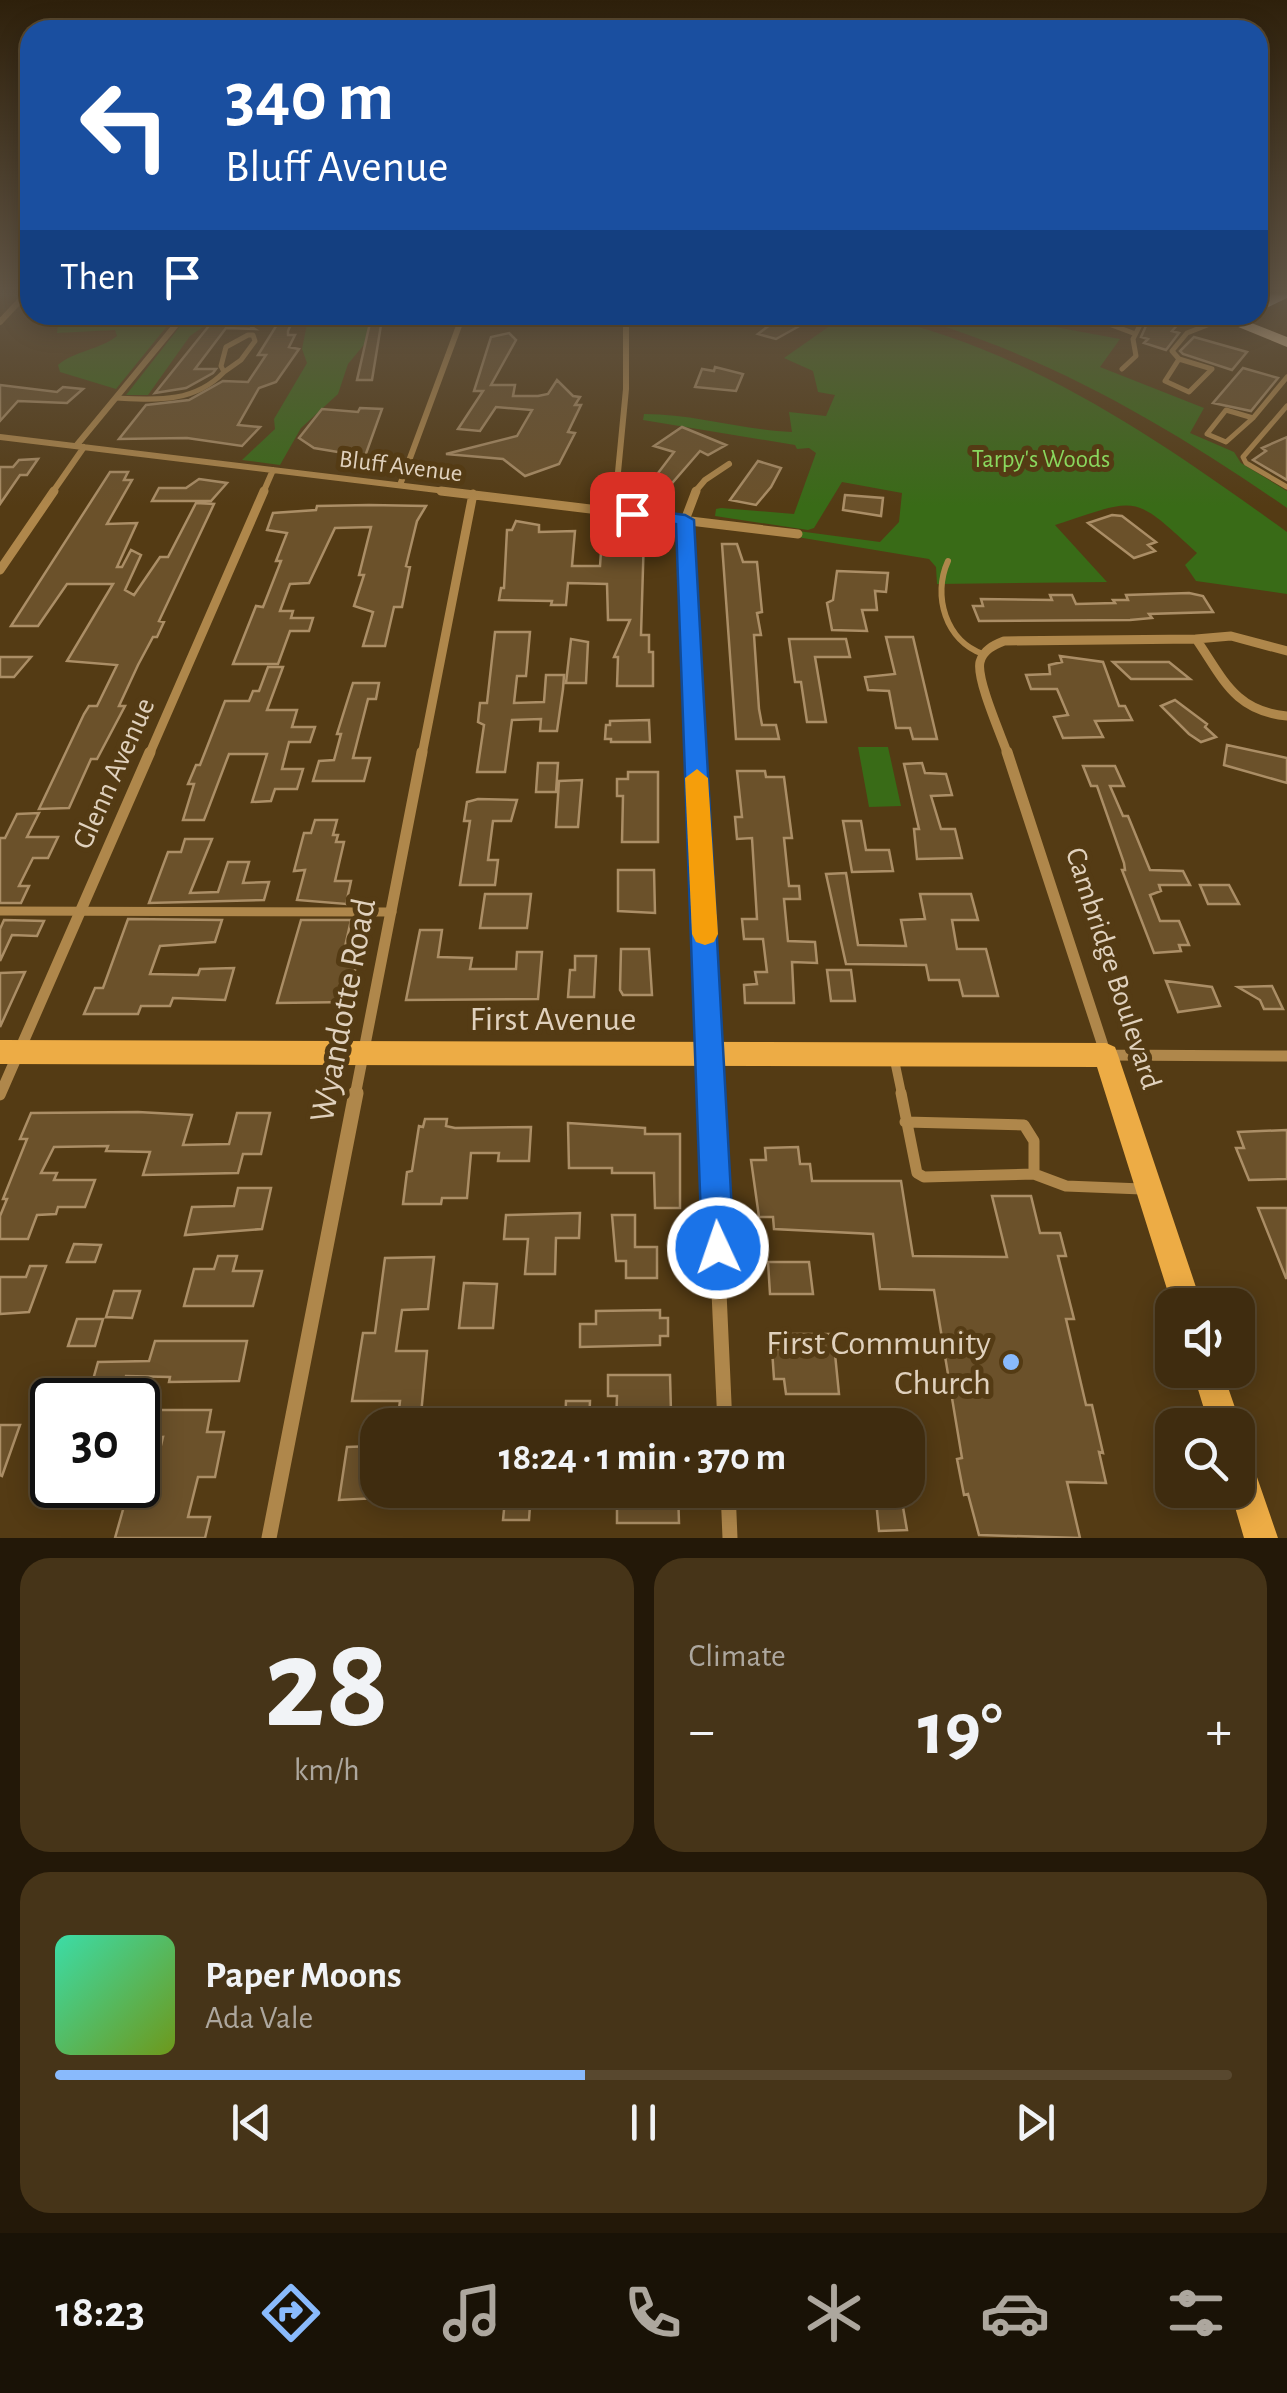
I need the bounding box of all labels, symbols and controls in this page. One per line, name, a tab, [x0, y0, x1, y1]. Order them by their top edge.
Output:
icon: left	[60, 60, 190, 190]
text: 340 m	[225, 63, 394, 133]
text: Bluff Avenue	[225, 145, 449, 190]
icon: arrive	[155, 250, 210, 305]
text: Then	[60, 259, 135, 297]
street label: Bluff Avenue	[338, 447, 464, 486]
park label: Tarpy's Woods	[972, 447, 1110, 472]
pin	[590, 472, 675, 557]
icon: arrive	[605, 487, 660, 542]
street label: Glenn Avenue	[67, 693, 161, 854]
street label: Cambridge Boulevard	[1060, 844, 1166, 1093]
street label: Wyandotte Road	[305, 895, 382, 1125]
street label: First Avenue	[470, 1002, 636, 1037]
position arrow	[666, 1196, 770, 1300]
map controls	[1155, 1288, 1255, 1508]
button: sound	[1155, 1288, 1255, 1388]
place label: First Community Church	[766, 1326, 991, 1401]
marker: First Community Church	[1000, 1351, 1022, 1373]
speed limit sign: 30	[30, 1378, 160, 1508]
button: search	[1155, 1408, 1255, 1508]
text: 18:24 · 1 min · 370 m	[499, 1439, 786, 1477]
text: 28	[264, 1621, 389, 1751]
text: Climate	[689, 1640, 786, 1672]
text: 19°	[918, 1693, 1003, 1768]
text: −	[689, 1704, 715, 1759]
text: +	[1206, 1704, 1232, 1759]
text: km/h	[294, 1754, 360, 1786]
text: Paper Moons	[205, 1957, 402, 1995]
text: Ada Vale	[205, 2002, 313, 2034]
icon: previous	[224, 2095, 279, 2150]
icon: pause	[616, 2095, 671, 2150]
icon: next	[1008, 2095, 1063, 2150]
icon: directions	[256, 2278, 326, 2348]
icon: music	[437, 2278, 507, 2348]
icon: phone	[618, 2278, 688, 2348]
icon: climate	[799, 2278, 869, 2348]
icon: car	[980, 2278, 1050, 2348]
icon: filters	[1161, 2278, 1231, 2348]
text: 18:23	[56, 2290, 145, 2335]

